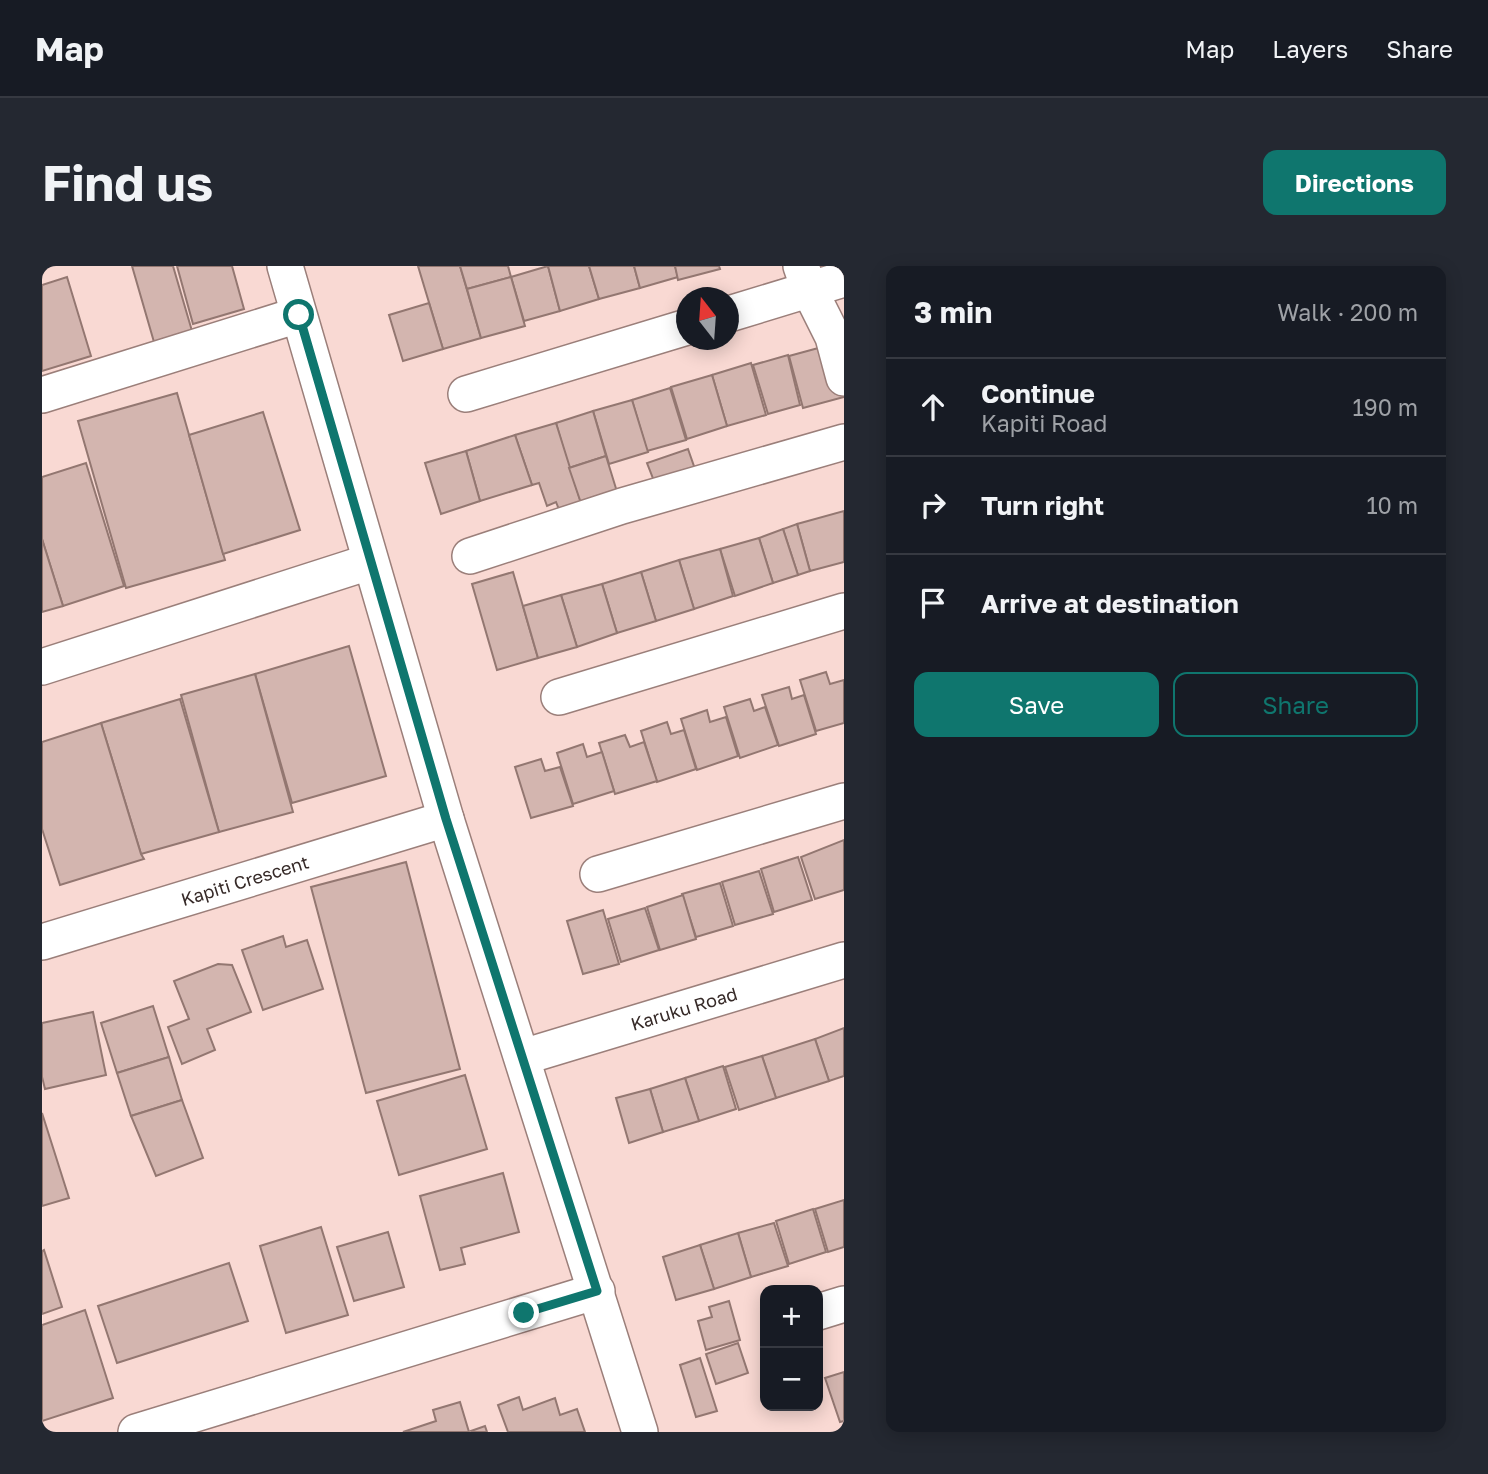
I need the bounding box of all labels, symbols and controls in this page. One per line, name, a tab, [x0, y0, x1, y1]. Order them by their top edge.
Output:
text: Map	[35, 29, 104, 68]
text: Map	[1185, 34, 1234, 63]
text: Layers	[1272, 34, 1348, 63]
text: Share	[1386, 34, 1453, 63]
button: Directions	[1263, 150, 1446, 215]
text: Find us	[42, 153, 213, 212]
north arrow	[676, 287, 739, 350]
text: 3 min	[914, 294, 992, 330]
text: Walk · 200 m	[1277, 298, 1418, 326]
route start	[283, 299, 314, 330]
text: Continue	[981, 378, 1095, 409]
icon: ahead	[914, 388, 952, 426]
text: 190 m	[1353, 393, 1418, 421]
text: Kapiti Road	[981, 409, 1107, 437]
icon: right	[914, 486, 952, 524]
text: Turn right	[981, 490, 1104, 521]
text: 10 m	[1366, 491, 1418, 519]
icon: arrive	[914, 584, 952, 622]
text: Arrive at destination	[981, 588, 1239, 619]
button: Save	[914, 672, 1159, 737]
button: Share	[1173, 672, 1418, 737]
street label: Kapiti Crescent	[178, 850, 311, 910]
street label: Karuku Road	[628, 982, 740, 1035]
map controls	[760, 1285, 823, 1411]
button: +	[760, 1285, 823, 1348]
route end	[508, 1297, 539, 1328]
button: −	[760, 1348, 823, 1411]

